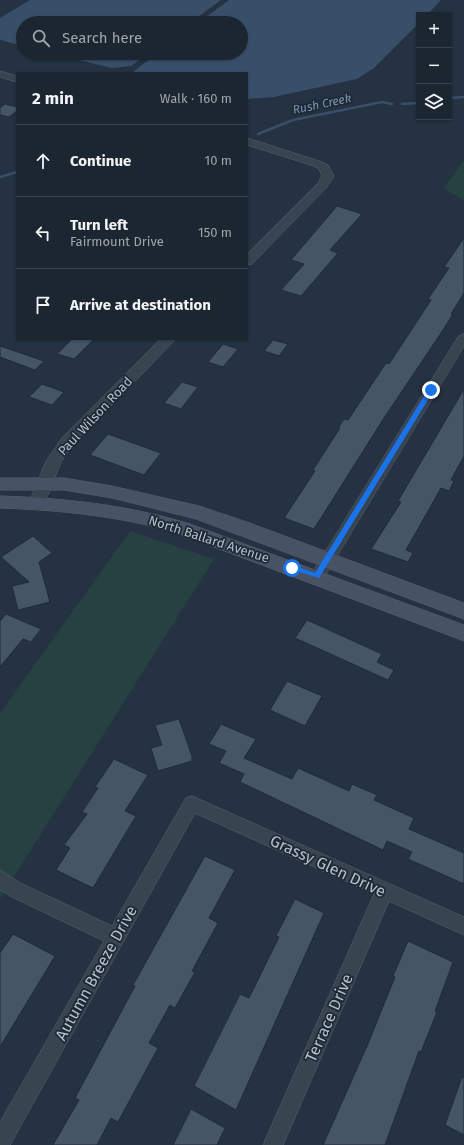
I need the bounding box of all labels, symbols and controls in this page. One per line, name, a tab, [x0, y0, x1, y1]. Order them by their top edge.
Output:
map controls	[416, 12, 452, 120]
button: +	[416, 12, 452, 48]
search box	[16, 16, 248, 60]
icon: search	[30, 27, 52, 49]
text: Search here	[62, 29, 142, 47]
button: −	[416, 48, 452, 84]
button: layers	[416, 84, 452, 120]
text: 2 min	[32, 88, 74, 109]
text: Walk · 160 m	[160, 91, 232, 106]
water label: Rush Creek	[292, 91, 353, 117]
icon: ahead	[32, 150, 54, 172]
text: Continue	[70, 152, 131, 170]
text: 10 m	[205, 153, 232, 168]
text: Turn left	[70, 216, 128, 234]
icon: left	[32, 222, 54, 244]
text: 150 m	[198, 225, 232, 240]
text: Fairmount Drive	[70, 234, 164, 249]
icon: arrive	[32, 294, 54, 316]
text: Arrive at destination	[70, 296, 211, 314]
street label: Paul Wilson Road	[55, 374, 135, 458]
route end	[422, 381, 440, 399]
street label: North Ballard Avenue	[147, 512, 271, 566]
route start	[283, 559, 301, 577]
street label: Grassy Glen Drive	[267, 831, 389, 901]
street label: Autumn Breeze Drive	[51, 902, 141, 1044]
street label: Terrace Drive	[301, 971, 357, 1065]

